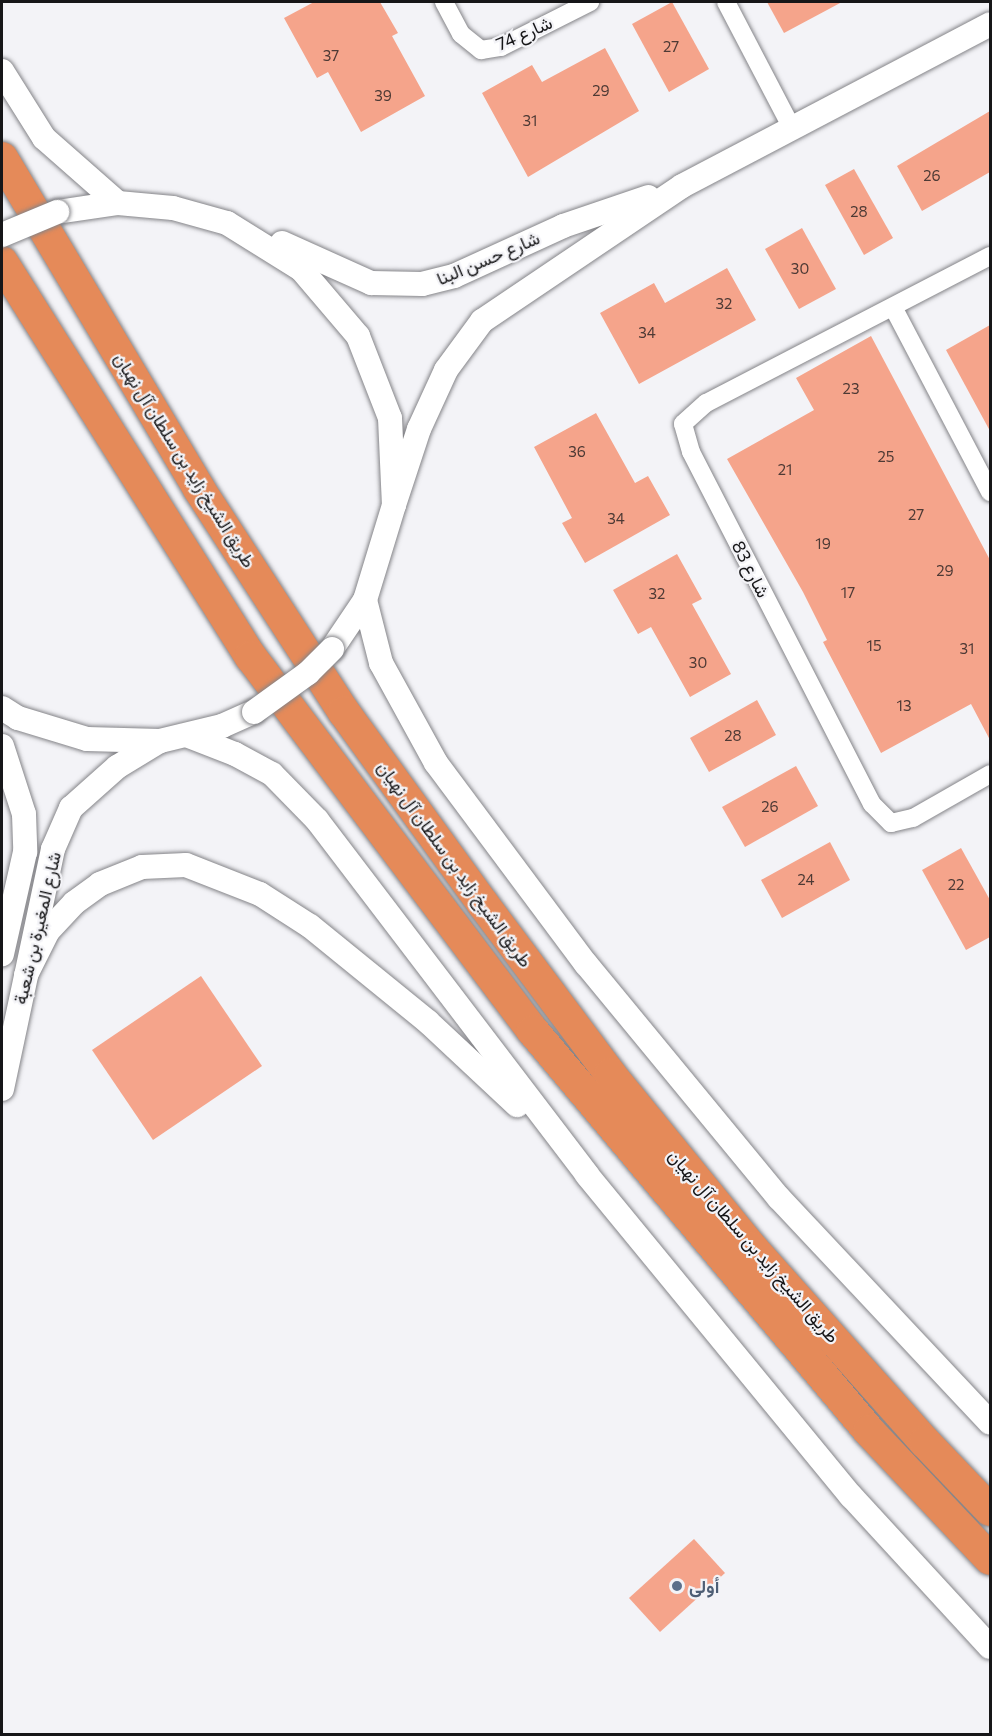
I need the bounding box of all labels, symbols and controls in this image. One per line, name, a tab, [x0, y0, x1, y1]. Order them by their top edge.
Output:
street label: شارع 74	[493, 11, 555, 55]
house number: 27	[663, 38, 679, 56]
house number: 37	[323, 47, 339, 65]
house number: 29	[592, 82, 610, 100]
house number: 39	[374, 87, 392, 105]
house number: 31	[523, 112, 537, 130]
house number: 26	[923, 167, 941, 185]
house number: 28	[850, 203, 868, 221]
street label: شارع حسن البنا	[433, 227, 543, 289]
house number: 30	[791, 260, 809, 278]
house number: 32	[716, 295, 732, 313]
house number: 34	[638, 324, 656, 342]
street label: طريق الشيخ زايد بن سلطان آل نهيان	[110, 349, 260, 571]
house number: 23	[843, 380, 859, 398]
house number: 36	[568, 443, 586, 461]
house number: 25	[878, 448, 894, 466]
house number: 21	[778, 461, 792, 479]
house number: 27	[908, 506, 924, 524]
house number: 34	[607, 510, 625, 528]
house number: 19	[815, 535, 831, 553]
street label: شارع 83	[728, 537, 774, 601]
house number: 29	[936, 562, 954, 580]
house number: 17	[841, 584, 855, 602]
house number: 32	[649, 585, 665, 603]
house number: 15	[866, 637, 882, 655]
house number: 31	[960, 640, 974, 658]
house number: 30	[689, 654, 707, 672]
house number: 13	[897, 697, 911, 715]
house number: 28	[724, 727, 742, 745]
street label: طريق الشيخ زايد بن سلطان آل نهيان	[373, 757, 537, 971]
house number: 26	[761, 798, 779, 816]
street label: شارع المغيرة بن شعبة	[9, 850, 65, 1006]
house number: 24	[797, 871, 815, 889]
house number: 22	[948, 876, 964, 894]
street label: طريق الشيخ زايد بن سلطان آل نهيان	[664, 1145, 844, 1347]
place label: أولى	[689, 1575, 719, 1597]
marker: أولى	[670, 1579, 684, 1593]

